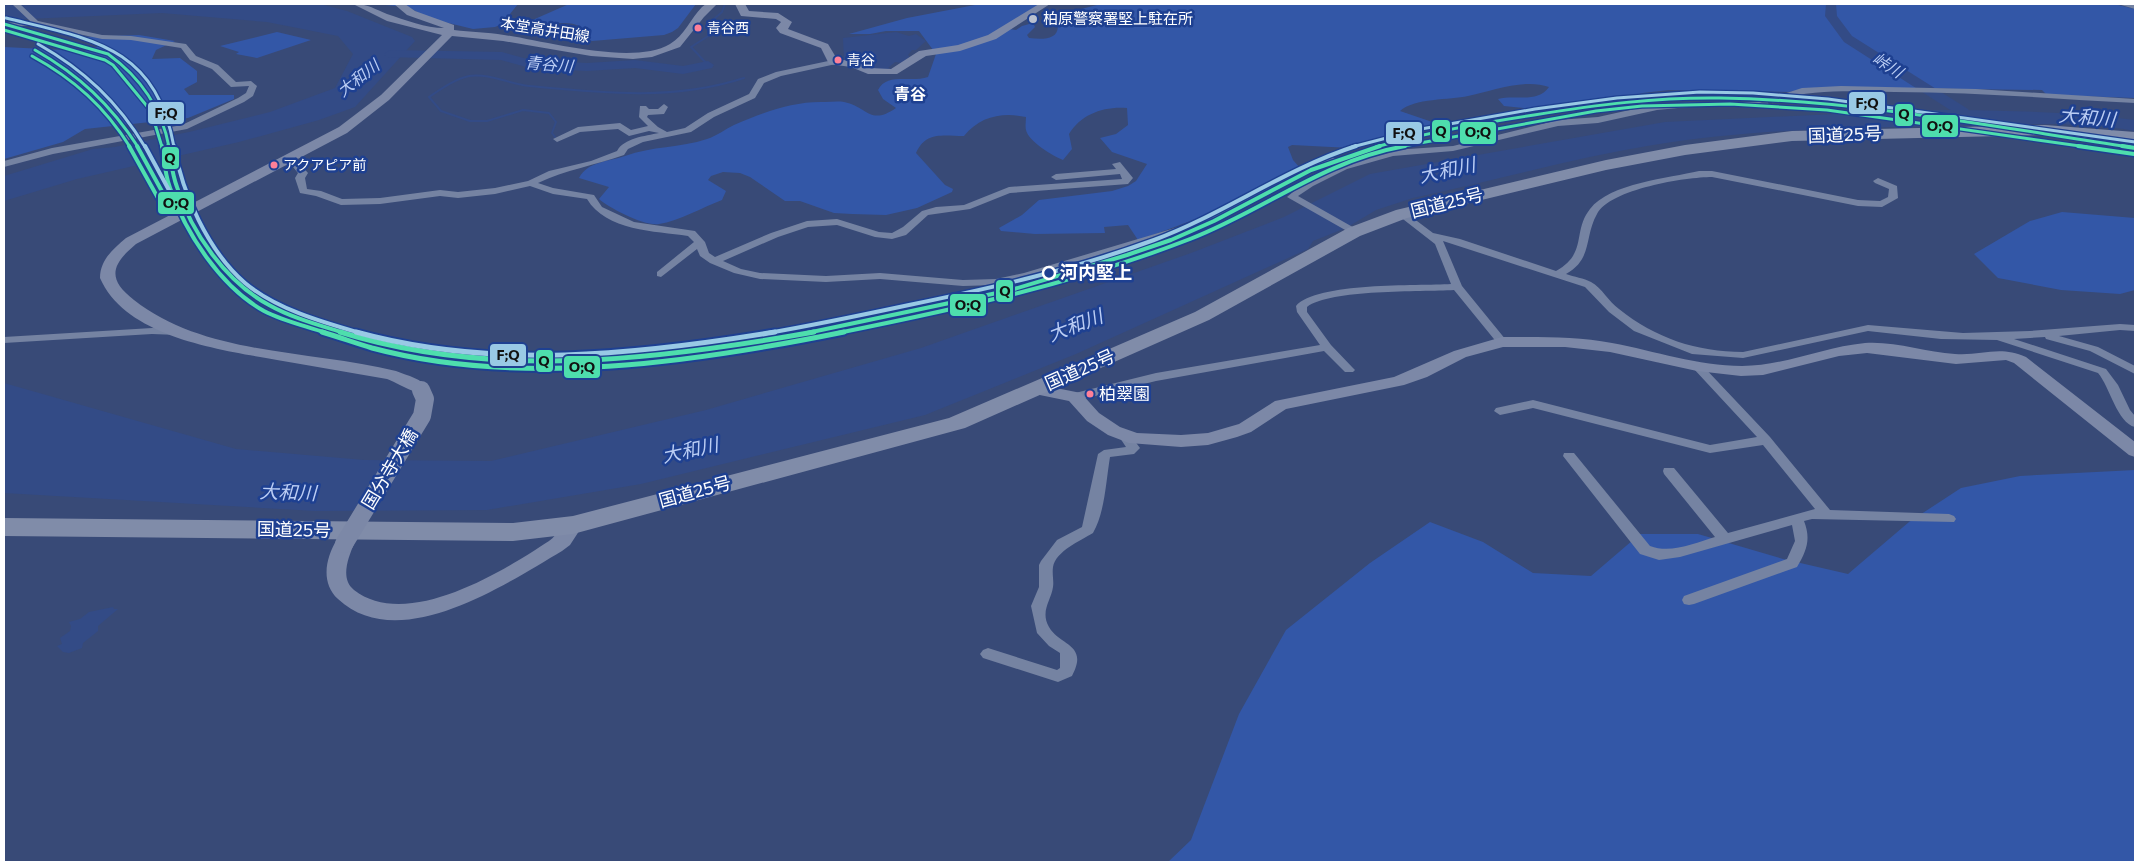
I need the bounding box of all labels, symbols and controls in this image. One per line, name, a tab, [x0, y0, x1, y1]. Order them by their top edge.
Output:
place label: 柏原警察署堅上駐在所	[1043, 9, 1193, 27]
street label: 本堂高井田線	[499, 13, 591, 45]
marker: 柏原警察署堅上駐在所	[1027, 13, 1039, 25]
place label: 青谷西	[707, 19, 749, 36]
marker: 青谷西	[693, 23, 703, 33]
water label: 峠川	[1870, 48, 1909, 82]
place label: 青谷	[847, 51, 875, 68]
water label: 青谷川	[524, 52, 576, 75]
water label: 大和川	[333, 54, 384, 100]
marker: 青谷	[833, 55, 843, 65]
district label: 青谷	[894, 84, 926, 103]
line badge: F;Q	[1848, 91, 1886, 115]
text: F;Q	[1855, 94, 1879, 111]
line badge: F;Q	[147, 101, 185, 125]
line badge: Q	[1894, 103, 1914, 127]
water label: 大和川	[2058, 103, 2118, 131]
text: F;Q	[154, 104, 178, 121]
text: Q	[1898, 105, 1910, 122]
line badge: O;Q	[1921, 114, 1959, 138]
text: O;Q	[1927, 117, 1953, 134]
line badge: Q	[1431, 119, 1451, 143]
line badge: F;Q	[1385, 121, 1423, 145]
line badge: O;Q	[1459, 121, 1497, 145]
text: Q	[1435, 122, 1447, 139]
street label: 国道25号	[1807, 122, 1882, 146]
text: O;Q	[1465, 123, 1491, 140]
text: F;Q	[1392, 124, 1416, 141]
line badge: Q	[161, 146, 180, 170]
text: Q	[164, 149, 176, 166]
water label: 大和川	[1417, 152, 1479, 187]
place label: アクアピア前	[283, 156, 366, 173]
marker: アクアピア前	[269, 160, 279, 170]
street label: 国道25号	[1408, 182, 1485, 222]
line badge: O;Q	[157, 191, 195, 215]
text: O;Q	[163, 194, 189, 211]
place label: 河内堅上	[1060, 261, 1132, 283]
marker: 河内堅上	[1042, 266, 1056, 280]
line badge: Q	[995, 279, 1014, 303]
text: Q	[999, 282, 1011, 299]
line badge: O;Q	[949, 293, 987, 317]
text: O;Q	[955, 296, 981, 313]
water label: 大和川	[1044, 303, 1107, 345]
line badge: F;Q	[489, 343, 527, 367]
street label: 国道25号	[1041, 344, 1118, 394]
text: F;Q	[496, 346, 520, 363]
line badge: Q	[535, 349, 554, 373]
text: Q	[538, 352, 550, 369]
line badge: O;Q	[563, 355, 601, 379]
text: O;Q	[569, 358, 595, 375]
place label: 柏翠園	[1099, 383, 1150, 404]
marker: 柏翠園	[1085, 389, 1095, 399]
street label: 国分寺大橋	[357, 424, 422, 513]
water label: 大和川	[660, 432, 722, 467]
street label: 国道25号	[656, 471, 733, 511]
water label: 大和川	[259, 479, 319, 504]
street label: 国道25号	[257, 517, 331, 541]

